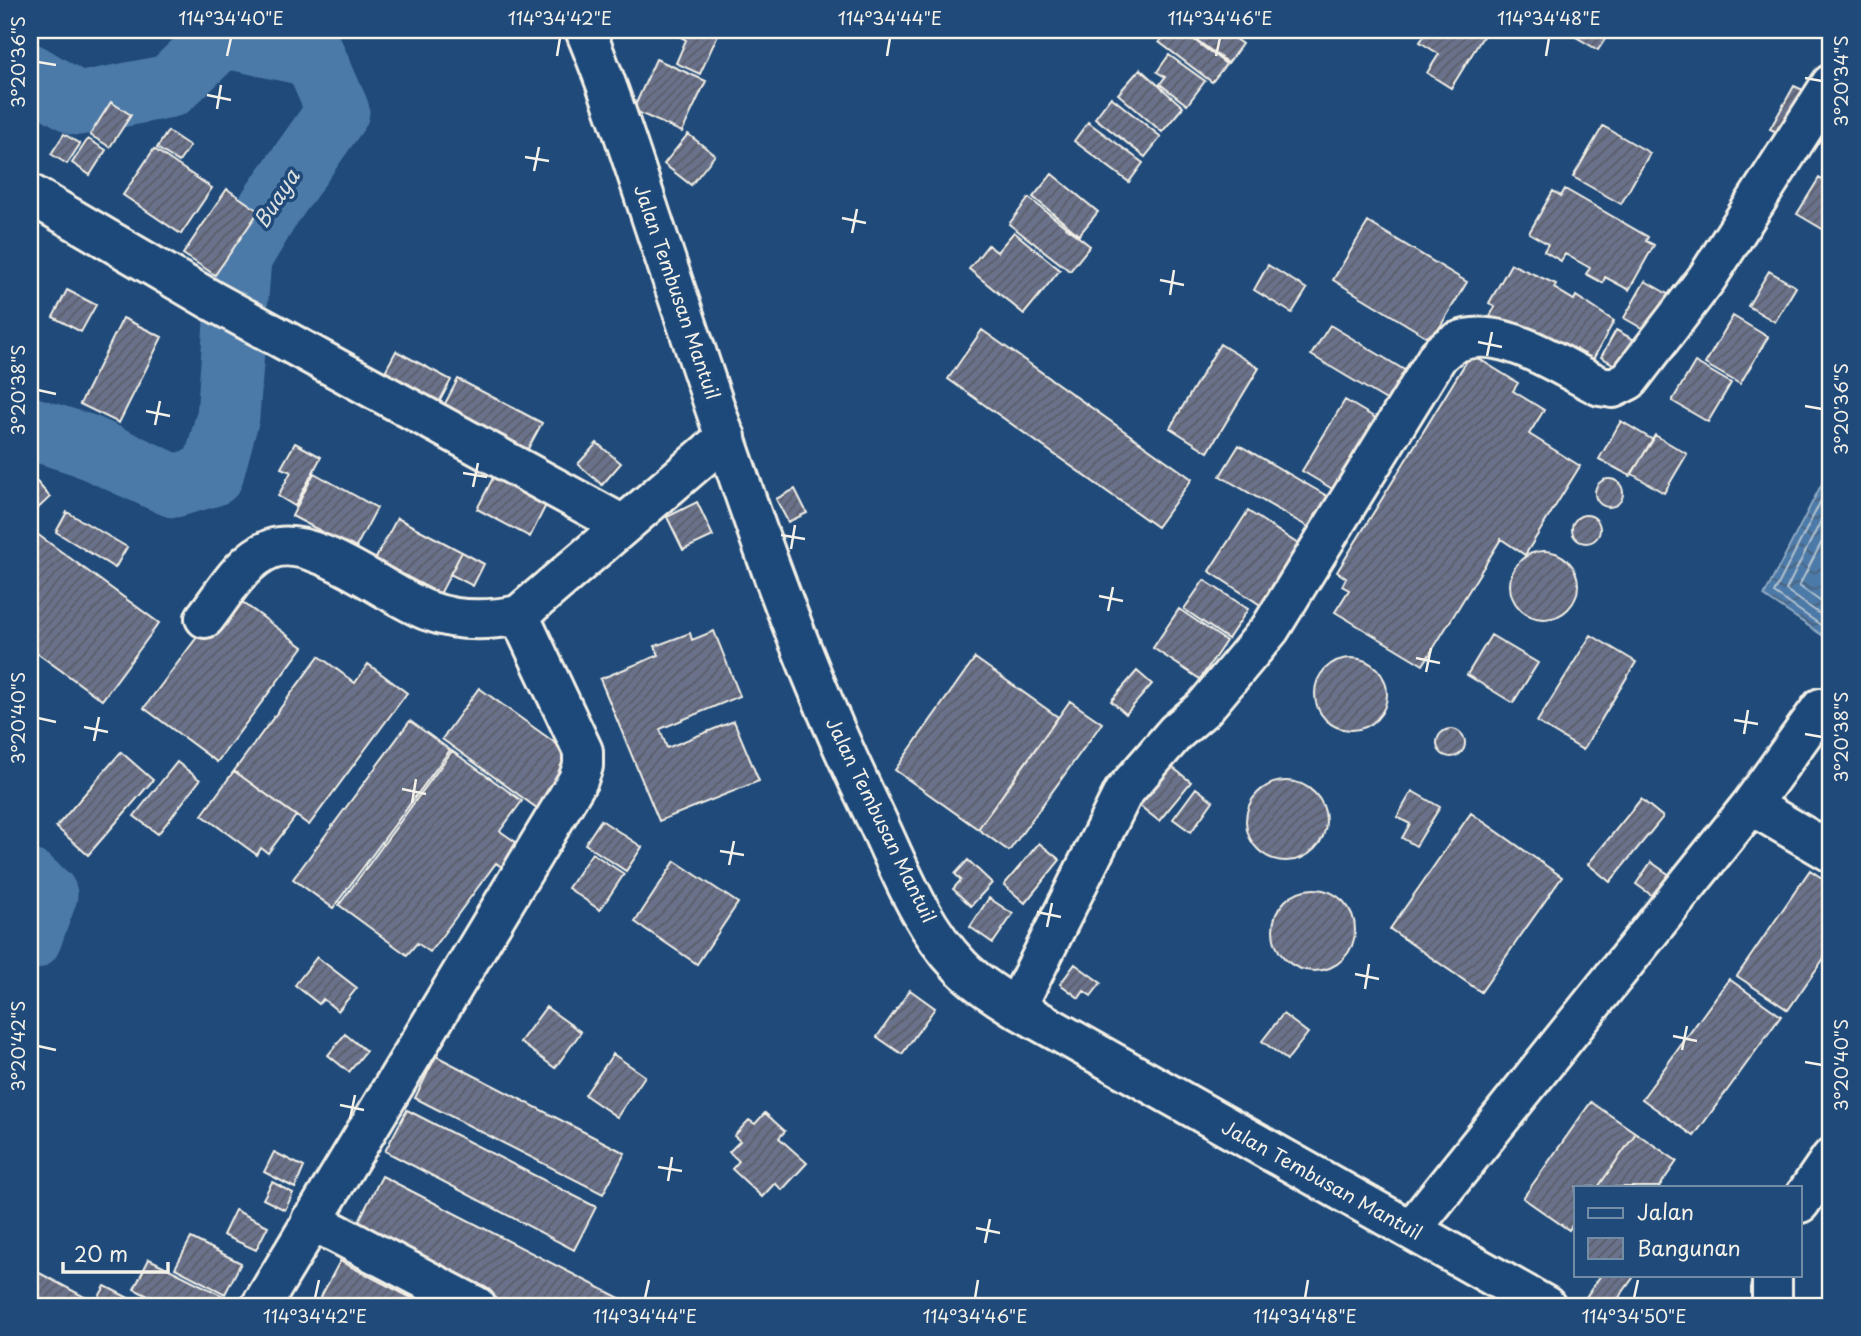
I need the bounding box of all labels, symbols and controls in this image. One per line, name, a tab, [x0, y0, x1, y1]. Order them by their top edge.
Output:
text: 114°34'40"E	[178, 4, 284, 31]
text: 114°34'42"E	[508, 4, 612, 31]
text: 114°34'44"E	[838, 4, 942, 31]
text: 114°34'46"E	[1167, 4, 1273, 31]
text: 114°34'48"E	[1497, 4, 1601, 31]
text: 3°20'36"S	[4, 16, 31, 108]
text: 3°20'34"S	[1827, 35, 1854, 127]
water label: Buaya	[244, 162, 307, 234]
street label: Jalan Tembusan Mantuil	[628, 181, 728, 403]
text: 3°20'38"S	[4, 344, 31, 436]
text: 3°20'36"S	[1827, 363, 1854, 455]
text: 3°20'40"S	[4, 672, 31, 764]
text: 3°20'38"S	[1827, 691, 1854, 783]
street label: Jalan Tembusan Mantuil	[820, 712, 944, 927]
text: 3°20'42"S	[4, 1000, 31, 1092]
text: 3°20'40"S	[1827, 1019, 1854, 1111]
street label: Jalan Tembusan Mantuil	[1217, 1112, 1428, 1246]
legend	[1574, 1186, 1801, 1276]
text: Jalan	[1637, 1195, 1694, 1227]
scale bar	[63, 1231, 168, 1275]
text: Bangunan	[1637, 1231, 1741, 1263]
text: 20 m	[74, 1237, 128, 1269]
text: 114°34'42"E	[263, 1302, 367, 1329]
text: 114°34'44"E	[593, 1302, 697, 1329]
text: 114°34'46"E	[922, 1302, 1028, 1329]
text: 114°34'48"E	[1253, 1302, 1357, 1329]
text: 114°34'50"E	[1581, 1302, 1687, 1329]

